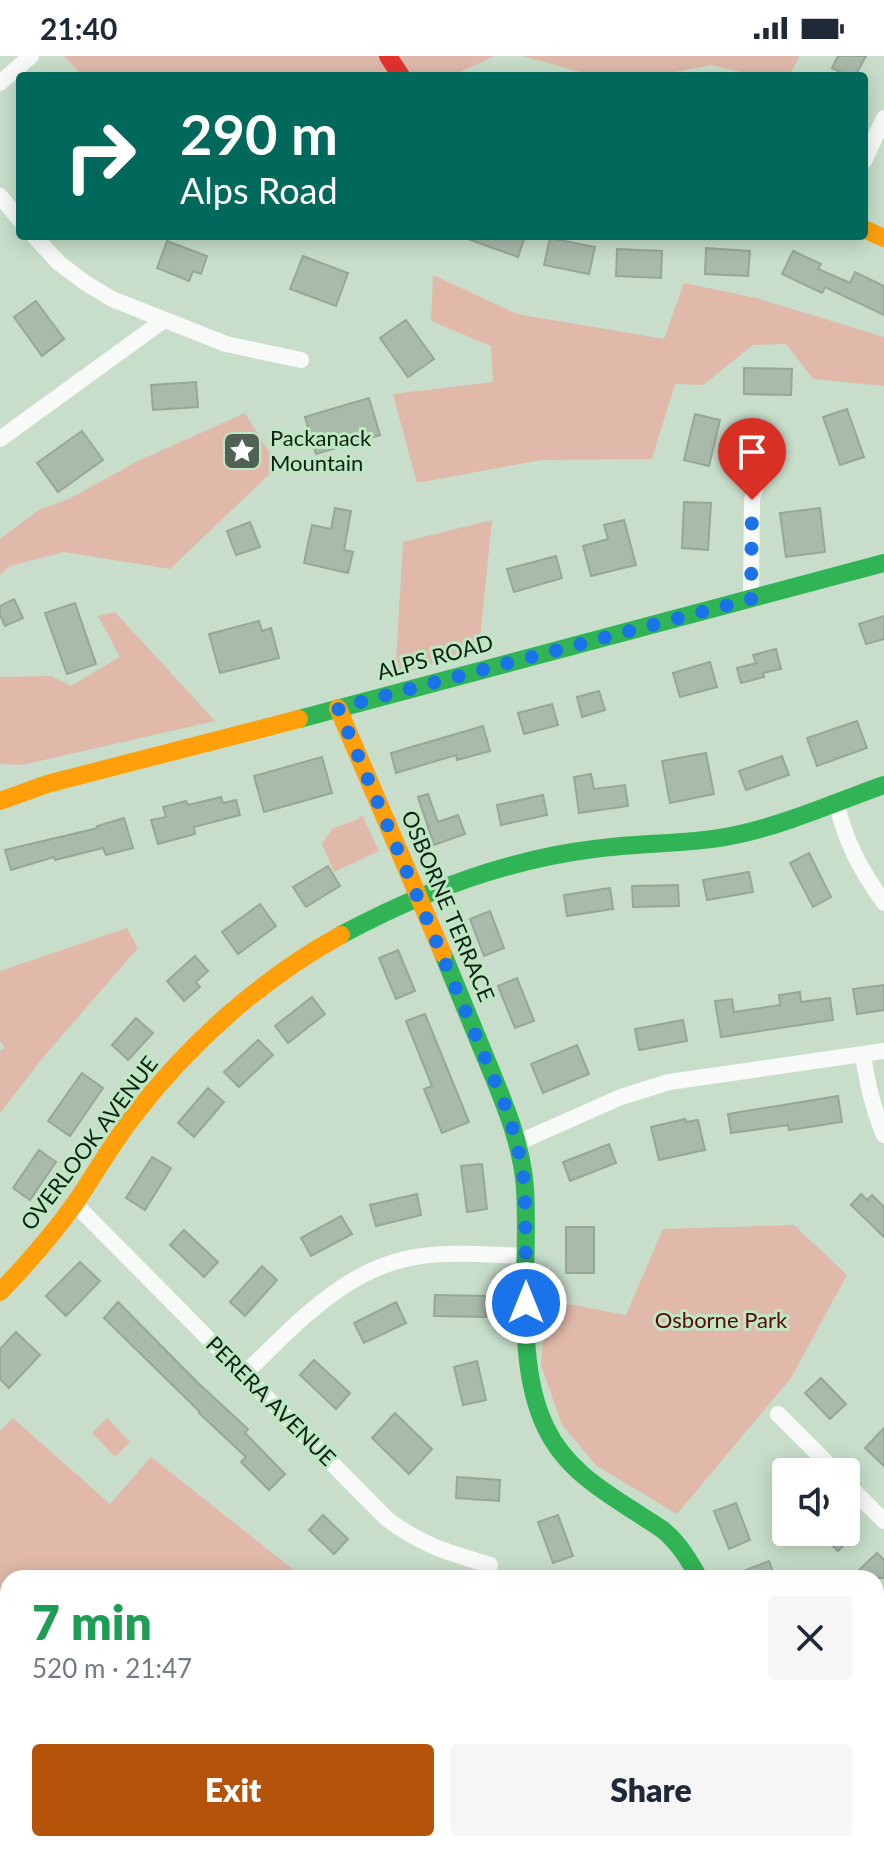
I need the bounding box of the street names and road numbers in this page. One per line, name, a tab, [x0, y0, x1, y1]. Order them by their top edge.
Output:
street label: ALPS ROAD	[374, 628, 496, 685]
street label: OSBORNE TERRACE	[396, 806, 501, 1005]
street label: OVERLOOK AVENUE	[14, 1050, 163, 1235]
street label: PERERA AVENUE	[201, 1330, 342, 1471]

